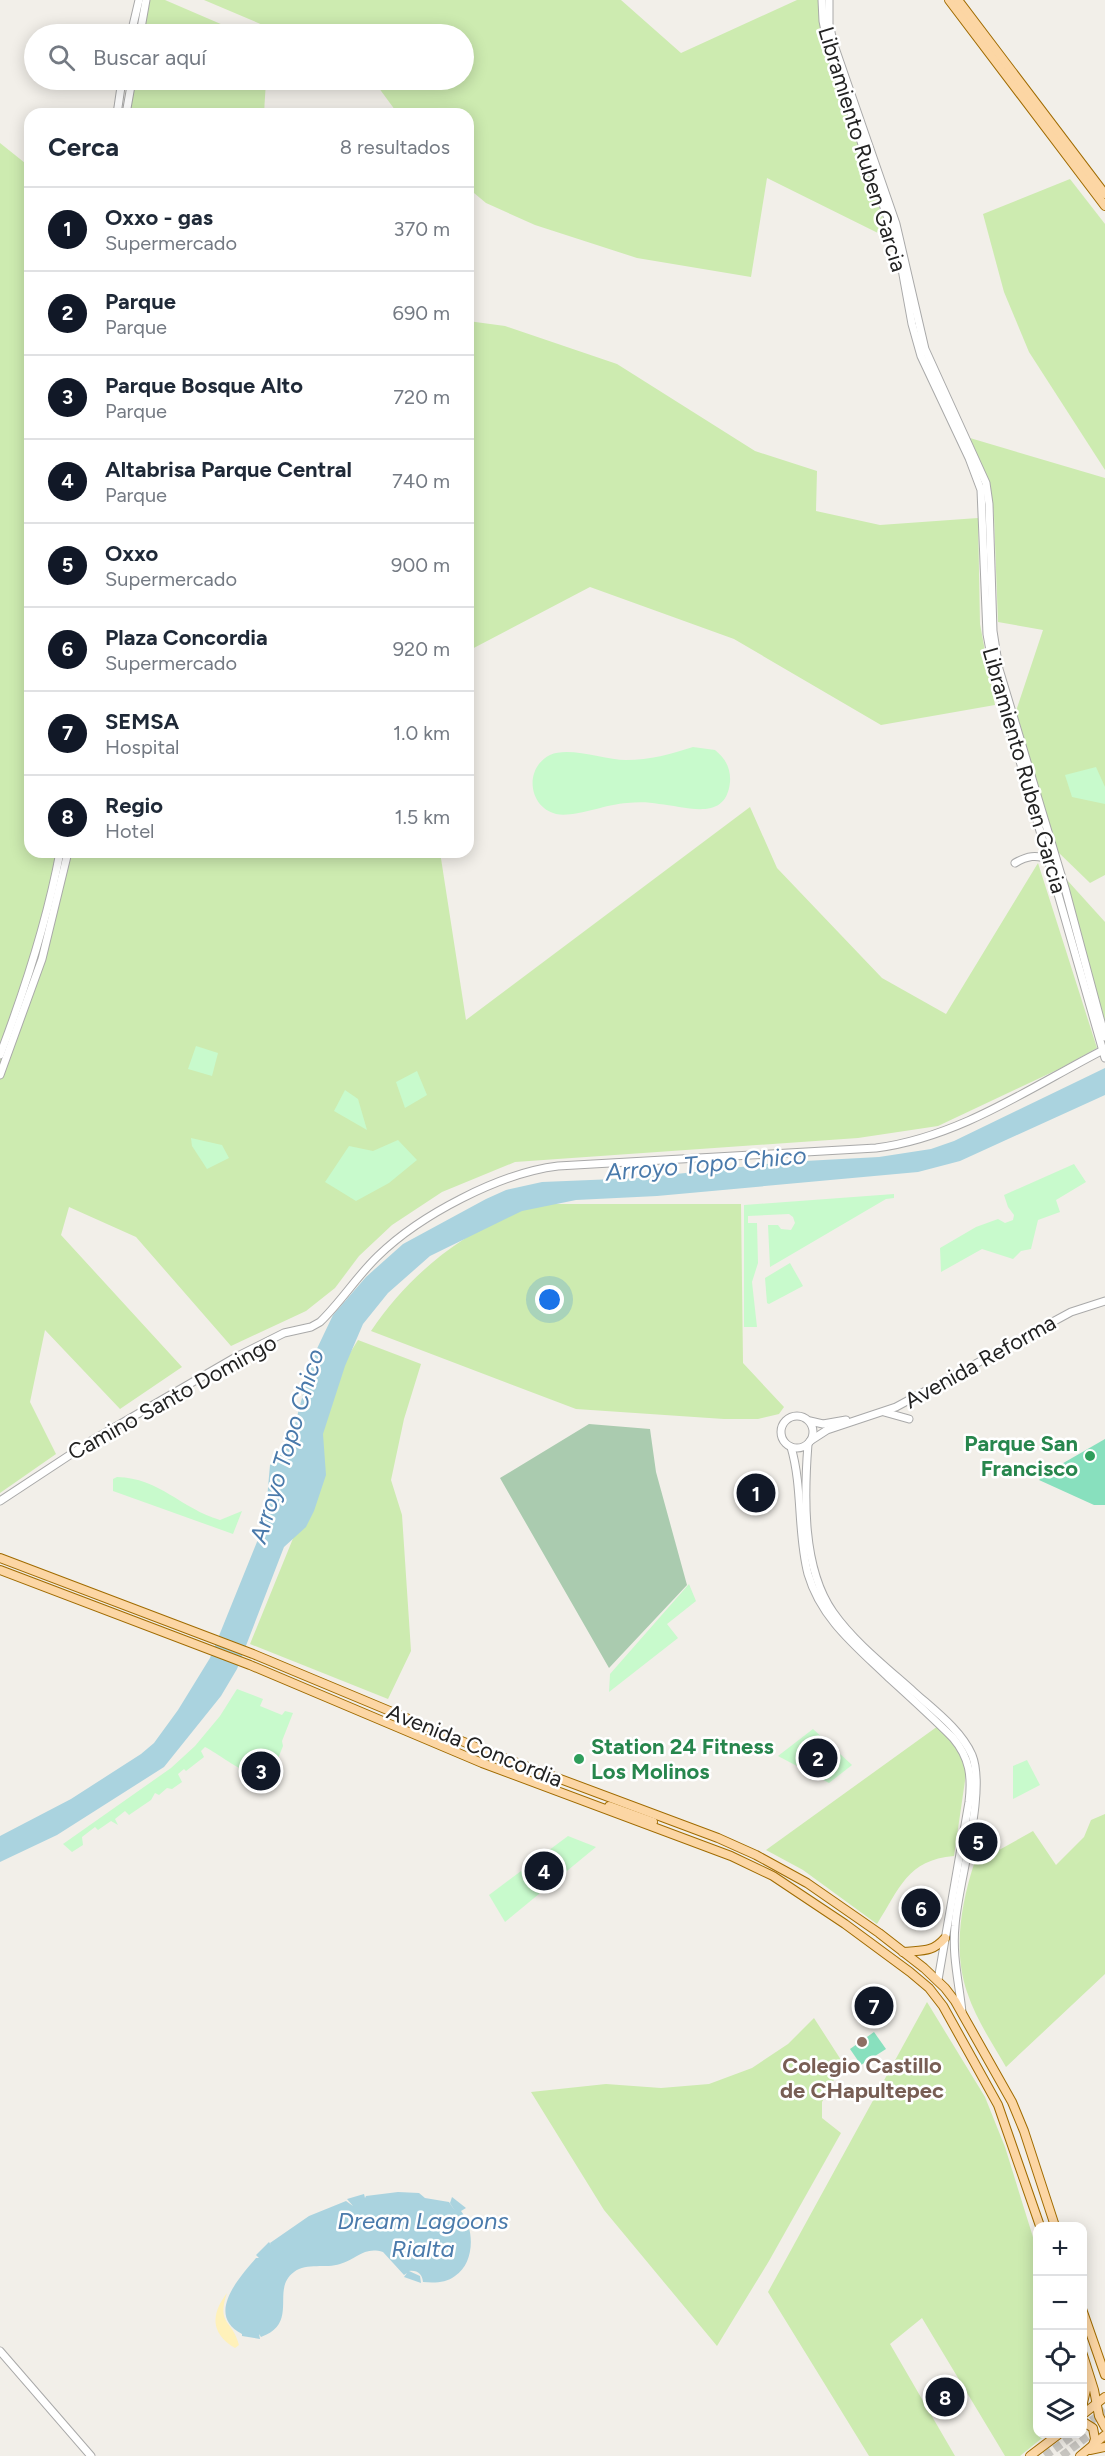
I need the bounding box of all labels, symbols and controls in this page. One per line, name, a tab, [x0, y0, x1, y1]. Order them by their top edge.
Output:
street label: Libramiento Ruben Garcia	[812, 23, 913, 275]
search box	[24, 24, 474, 90]
icon: search	[45, 41, 78, 74]
text: Buscar aquí	[93, 44, 206, 71]
text: Cerca	[48, 131, 119, 163]
text: 8 resultados	[340, 135, 450, 159]
text: Oxxo - gas	[105, 204, 213, 231]
text: 1	[63, 217, 72, 241]
text: 370 m	[394, 217, 450, 241]
text: Supermercado	[105, 231, 237, 255]
text: Parque	[105, 288, 176, 315]
text: 2	[62, 301, 73, 325]
text: 690 m	[393, 301, 450, 325]
text: Parque	[105, 315, 167, 339]
text: Parque Bosque Alto	[105, 372, 303, 399]
text: 3	[62, 385, 73, 409]
text: 720 m	[393, 385, 450, 409]
text: Parque	[105, 399, 167, 423]
text: Altabrisa Parque Central	[105, 456, 352, 483]
text: 4	[61, 469, 74, 493]
text: 740 m	[392, 469, 450, 493]
text: Parque	[105, 483, 167, 507]
text: Oxxo	[105, 540, 158, 567]
text: 5	[62, 553, 73, 577]
text: 900 m	[391, 553, 450, 577]
text: Supermercado	[105, 567, 237, 591]
text: Plaza Concordia	[105, 624, 268, 651]
text: 6	[62, 637, 73, 661]
text: 920 m	[393, 637, 450, 661]
street label: Libramiento Ruben Garcia	[976, 644, 1073, 896]
text: Supermercado	[105, 651, 237, 675]
text: SEMSA	[105, 708, 179, 735]
text: 7	[62, 721, 73, 745]
text: 1.0 km	[393, 721, 450, 745]
text: Hospital	[105, 735, 180, 759]
text: Regio	[105, 792, 163, 819]
text: 8	[61, 805, 74, 829]
text: 1.5 km	[394, 805, 450, 829]
text: Hotel	[105, 819, 154, 843]
water label: Arroyo Topo Chico	[603, 1140, 808, 1187]
your location	[535, 1285, 564, 1314]
street label: Avenida Reforma	[900, 1309, 1061, 1414]
street label: Camino Santo Domingo	[63, 1329, 281, 1466]
water label: Arroyo Topo Chico	[243, 1345, 330, 1547]
place label: Parque San Francisco	[964, 1430, 1078, 1482]
marker: Parque San Francisco	[1083, 1449, 1097, 1463]
pin: 1	[736, 1470, 776, 1516]
street label: Avenida Concordia	[383, 1698, 567, 1793]
place label: Station 24 Fitness Los Molinos	[591, 1733, 774, 1785]
pin: 2	[798, 1736, 838, 1780]
pin: 3	[242, 1748, 280, 1794]
marker: Station 24 Fitness Los Molinos	[572, 1752, 586, 1766]
pin: 5	[958, 1820, 998, 1864]
pin: 4	[524, 1848, 564, 1894]
pin: 6	[902, 1886, 940, 1930]
pin: 7	[854, 1984, 894, 2028]
marker: Colegio Castillo de CHapultepec	[855, 2035, 869, 2049]
place label: Colegio Castillo de CHapultepec	[780, 2052, 944, 2104]
water label: Dream Lagoons Rialta	[337, 2206, 509, 2263]
map controls	[1033, 2222, 1087, 2438]
button: +	[1033, 2222, 1087, 2276]
button: −	[1033, 2276, 1087, 2330]
button: locate	[1033, 2330, 1087, 2384]
pin: 8	[926, 2374, 964, 2420]
button: layers	[1033, 2384, 1087, 2438]

